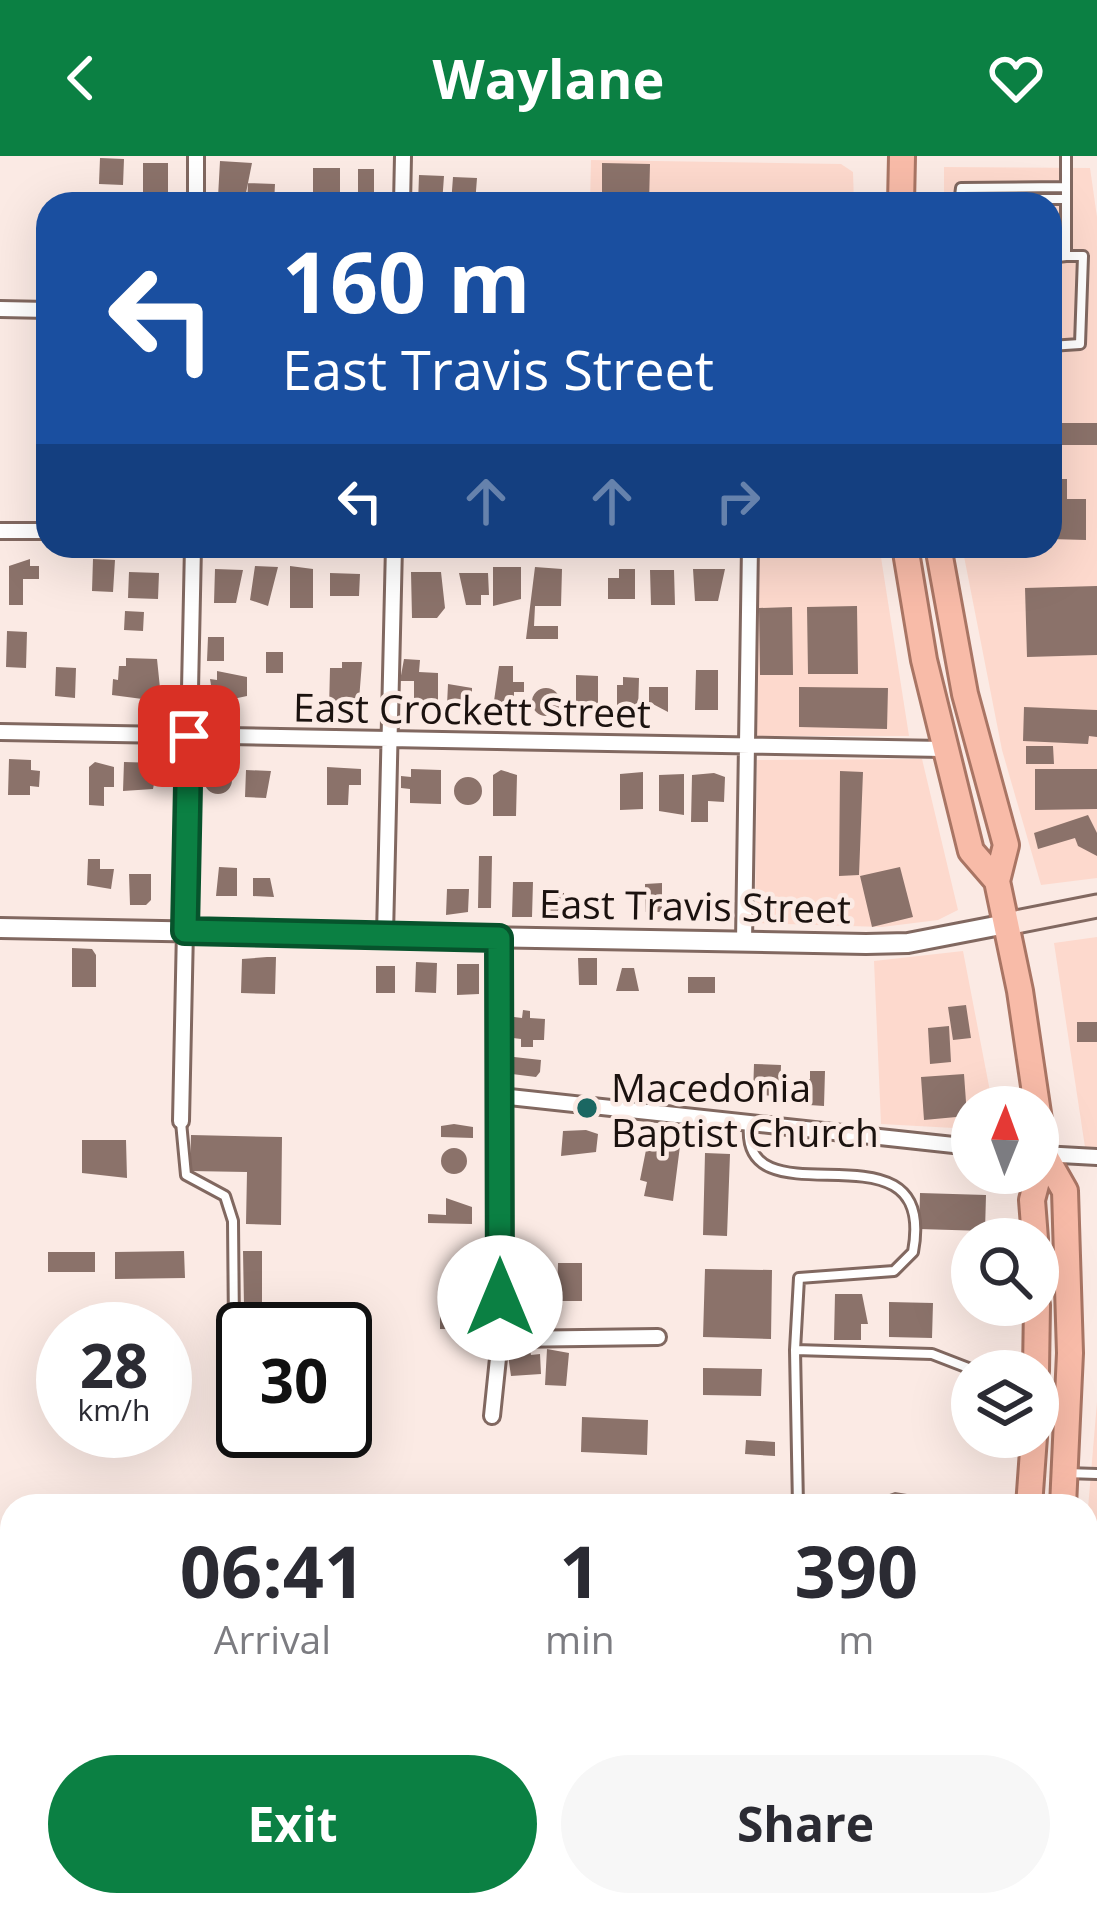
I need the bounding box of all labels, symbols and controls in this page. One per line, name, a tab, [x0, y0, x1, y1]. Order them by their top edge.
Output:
text: Waylane	[432, 41, 665, 115]
icon: back	[48, 45, 114, 111]
icon: heart	[983, 45, 1049, 111]
text: 160 m	[282, 223, 530, 338]
icon: left	[84, 240, 240, 396]
text: East Travis Street	[282, 332, 714, 406]
icon: left	[327, 468, 393, 534]
icon: ahead	[453, 468, 519, 534]
icon: ahead	[579, 468, 645, 534]
icon: right	[705, 468, 771, 534]
street label: East Crockett Street	[293, 679, 651, 739]
pin	[138, 685, 240, 787]
icon: arrive	[156, 703, 222, 769]
street label: East Travis Street	[539, 876, 851, 934]
place label: Macedonia Baptist Church	[611, 1060, 879, 1158]
north arrow	[951, 1086, 1059, 1194]
map controls	[951, 1086, 1059, 1458]
marker: Macedonia Baptist Church	[574, 1095, 600, 1121]
button: search	[951, 1218, 1059, 1326]
position arrow	[437, 1235, 563, 1361]
speed limit sign: 30	[216, 1302, 372, 1458]
text: 28	[80, 1324, 148, 1406]
button: layers	[951, 1350, 1059, 1458]
text: km/h	[78, 1389, 150, 1430]
text: 06:41	[180, 1521, 365, 1619]
text: 1	[559, 1521, 600, 1619]
text: 390	[795, 1521, 918, 1619]
text: Arrival	[214, 1612, 331, 1665]
text: min	[545, 1612, 615, 1665]
text: m	[838, 1612, 874, 1665]
button: Exit	[48, 1755, 537, 1893]
button: Share	[561, 1755, 1050, 1893]

